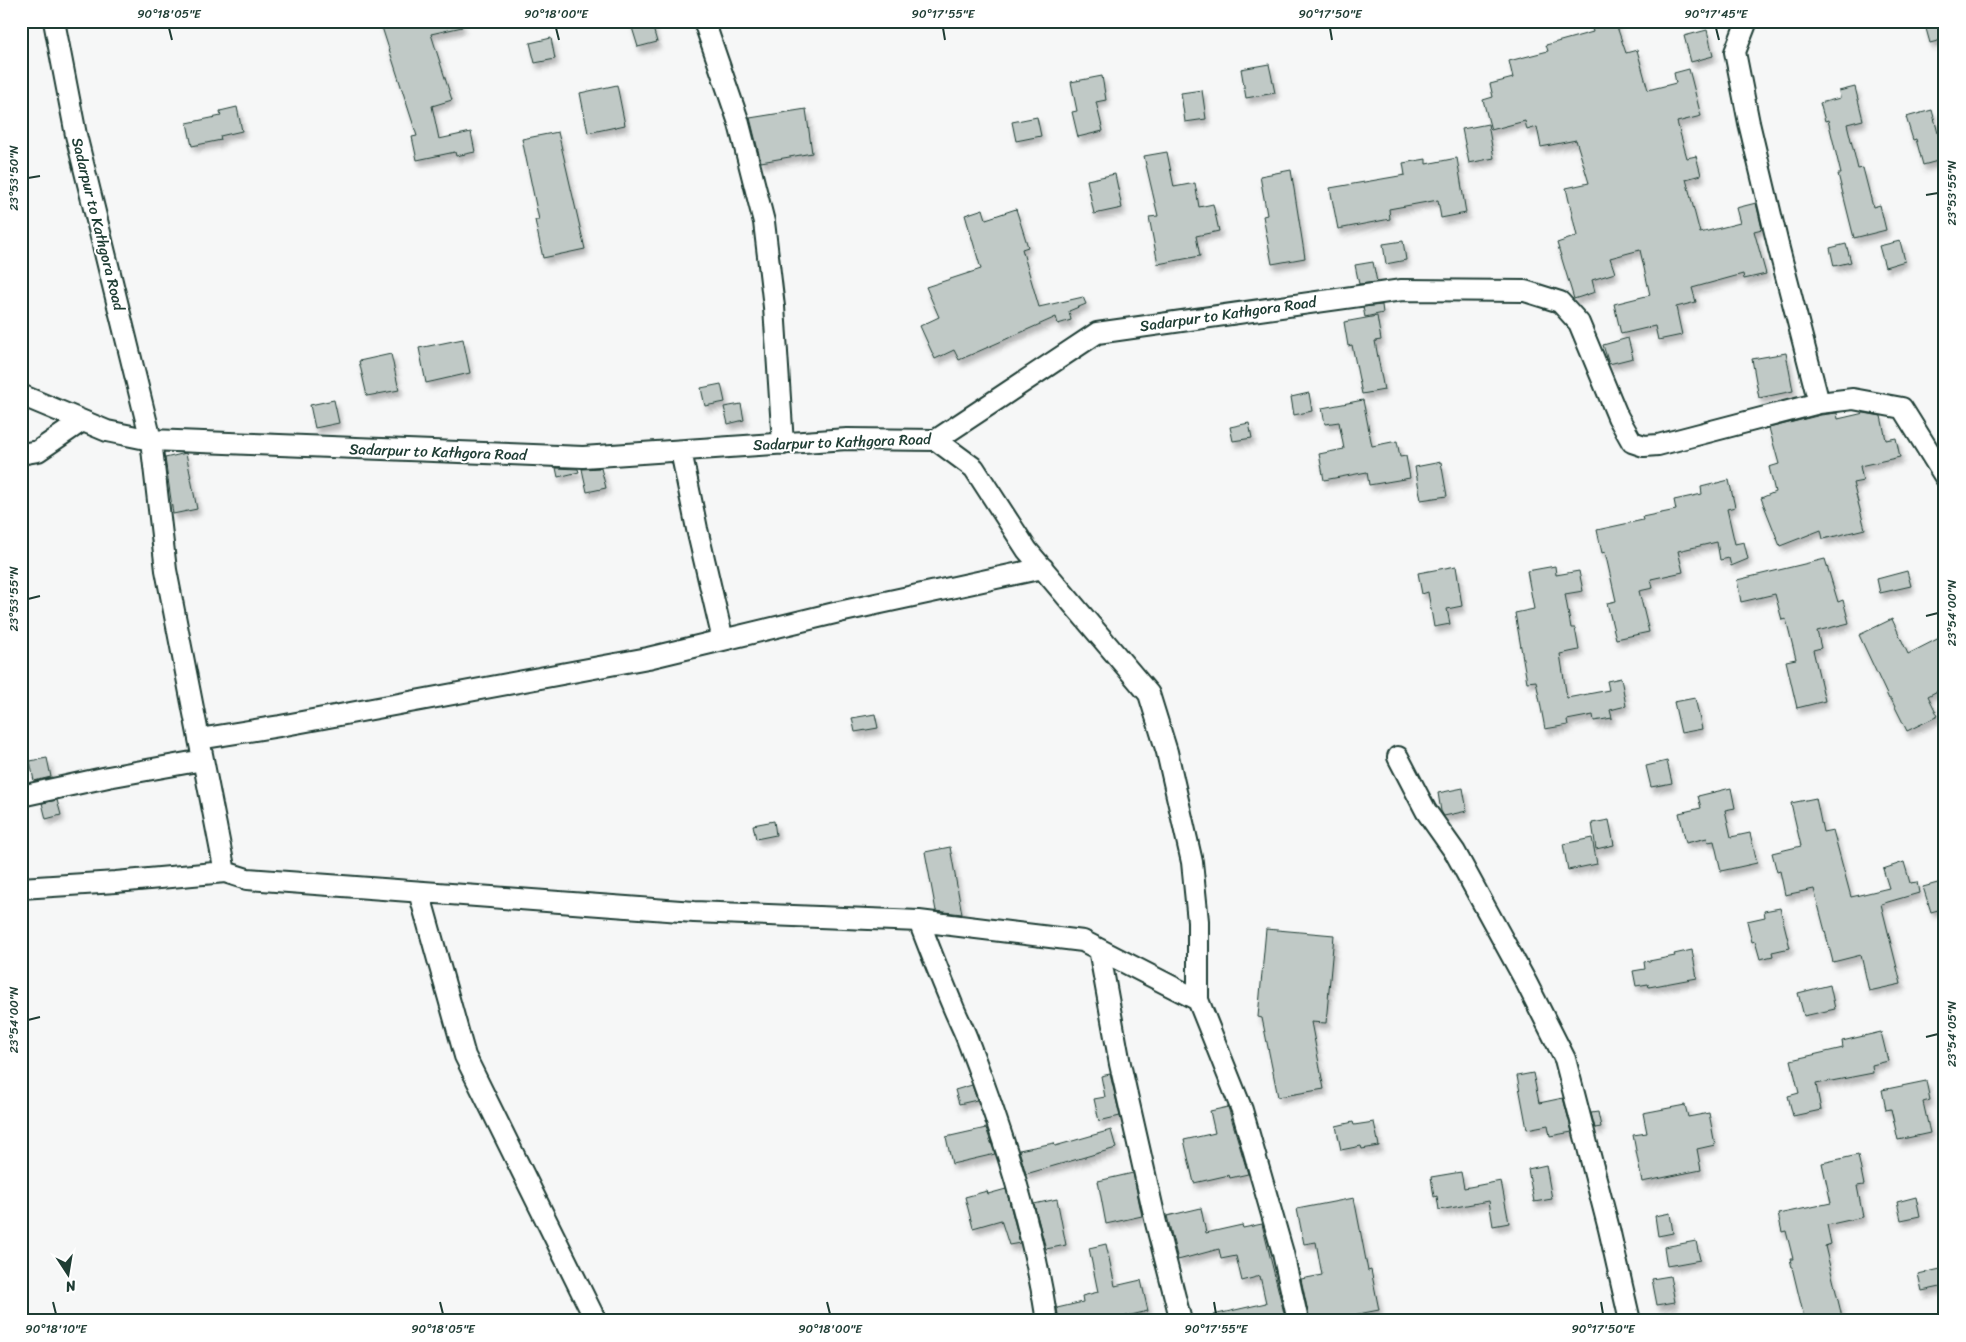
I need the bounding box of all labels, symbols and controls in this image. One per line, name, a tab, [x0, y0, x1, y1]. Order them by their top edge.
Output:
text: 90°18'05"E	[137, 3, 202, 25]
text: 90°18'00"E	[524, 3, 589, 25]
text: 90°17'55"E	[912, 3, 976, 25]
text: 90°17'50"E	[1298, 3, 1363, 25]
text: 90°17'45"E	[1684, 3, 1749, 25]
street label: Sadarpur to Kathgora Road	[64, 135, 132, 315]
text: 23°53'50"N	[3, 145, 25, 211]
text: 23°53'55"N	[1941, 160, 1963, 226]
street label: Sadarpur to Kathgora Road	[1138, 289, 1319, 339]
street label: Sadarpur to Kathgora Road	[753, 426, 932, 458]
street label: Sadarpur to Kathgora Road	[349, 436, 528, 468]
text: 23°53'55"N	[3, 566, 25, 632]
text: 23°54'00"N	[1941, 579, 1963, 646]
text: 23°54'00"N	[3, 986, 25, 1053]
text: 23°54'05"N	[1941, 1000, 1963, 1067]
north arrow	[42, 1250, 92, 1300]
text: N	[63, 1273, 79, 1300]
text: 90°18'10"E	[25, 1318, 88, 1340]
text: 90°18'05"E	[411, 1318, 476, 1340]
text: 90°18'00"E	[798, 1318, 863, 1340]
text: 90°17'55"E	[1185, 1318, 1249, 1340]
text: 90°17'50"E	[1571, 1318, 1636, 1340]

